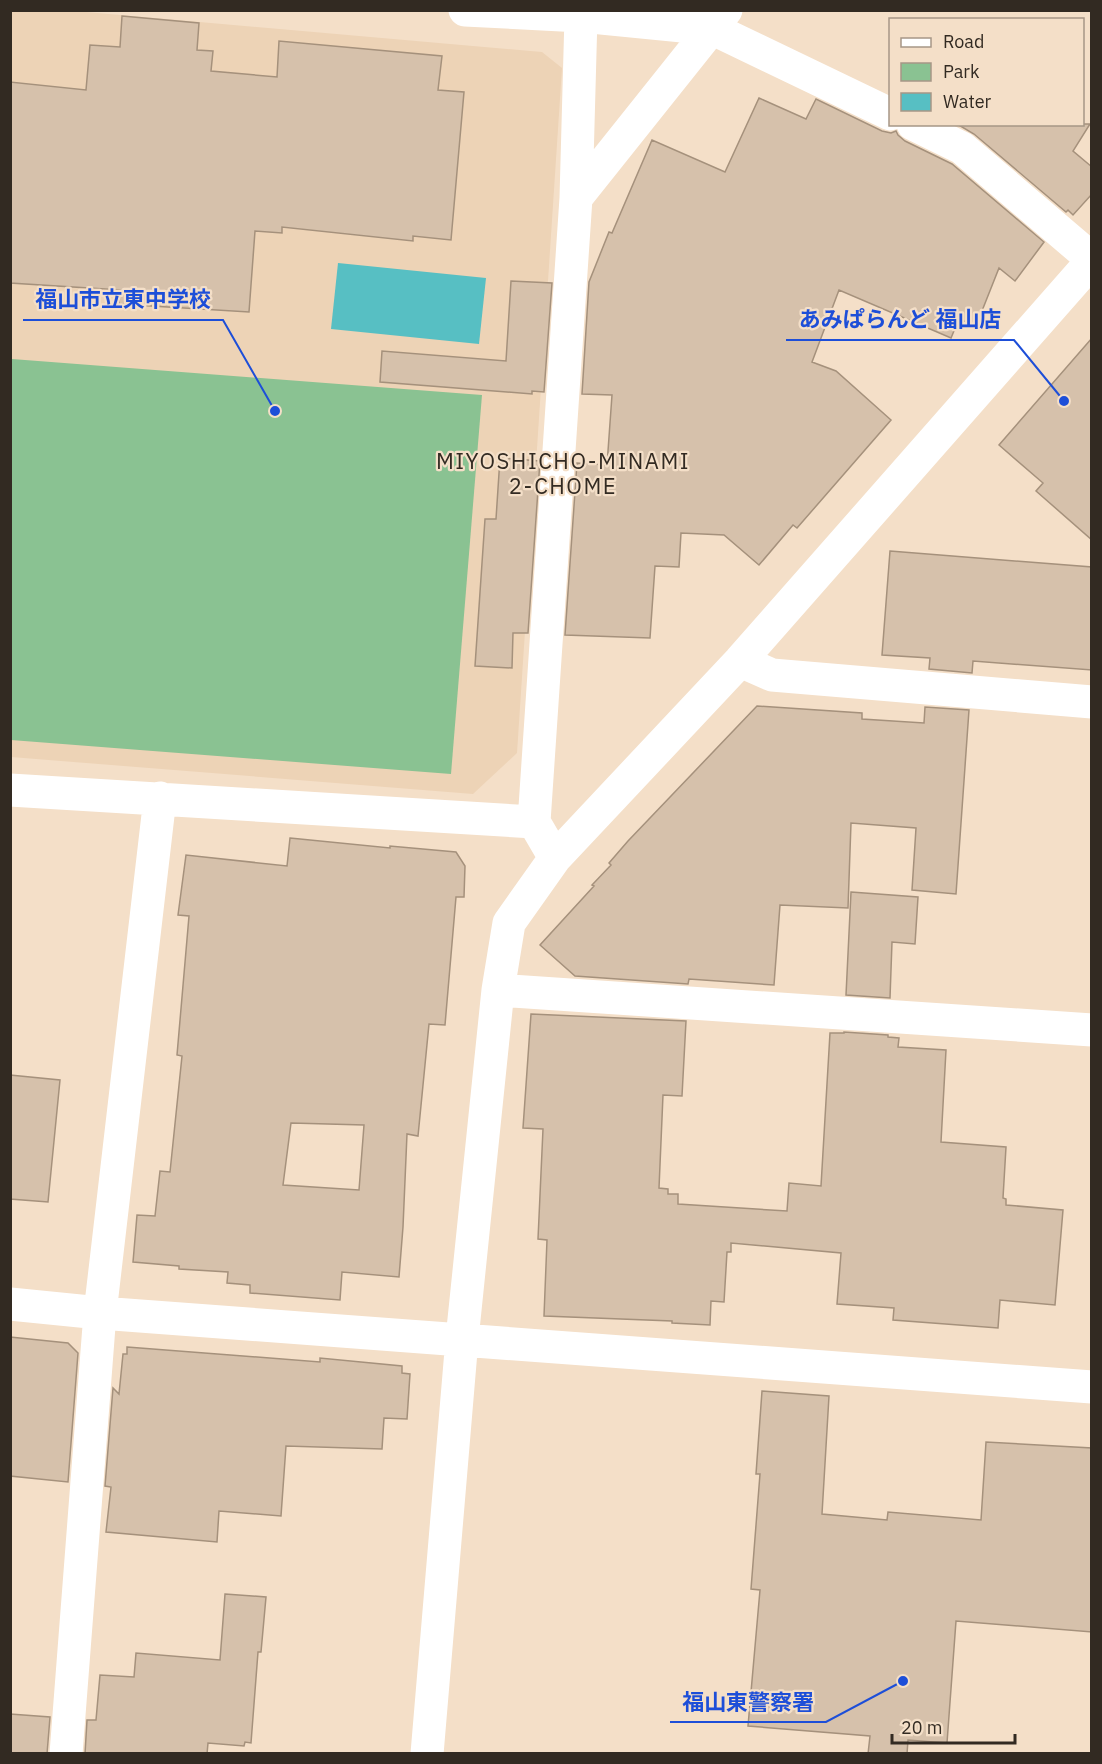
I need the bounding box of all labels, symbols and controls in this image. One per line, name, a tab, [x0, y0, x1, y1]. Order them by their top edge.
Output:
legend	[889, 18, 1084, 126]
text: Road	[943, 30, 984, 53]
text: Park	[943, 60, 980, 83]
text: Water	[943, 90, 992, 113]
callout: 福山市立東中学校	[23, 280, 223, 320]
text: 福山市立東中学校	[35, 284, 211, 313]
callout: あみぱらんど 福山店	[786, 300, 1014, 340]
text: あみぱらんど 福山店	[799, 304, 1001, 333]
district label: MIYOSHICHO-MINAMI 2-CHOME	[436, 446, 690, 500]
callout: 福山東警察署	[670, 1682, 826, 1722]
text: 福山東警察署	[682, 1687, 814, 1716]
scale bar	[892, 1707, 1015, 1745]
text: 20 m	[901, 1716, 943, 1739]

